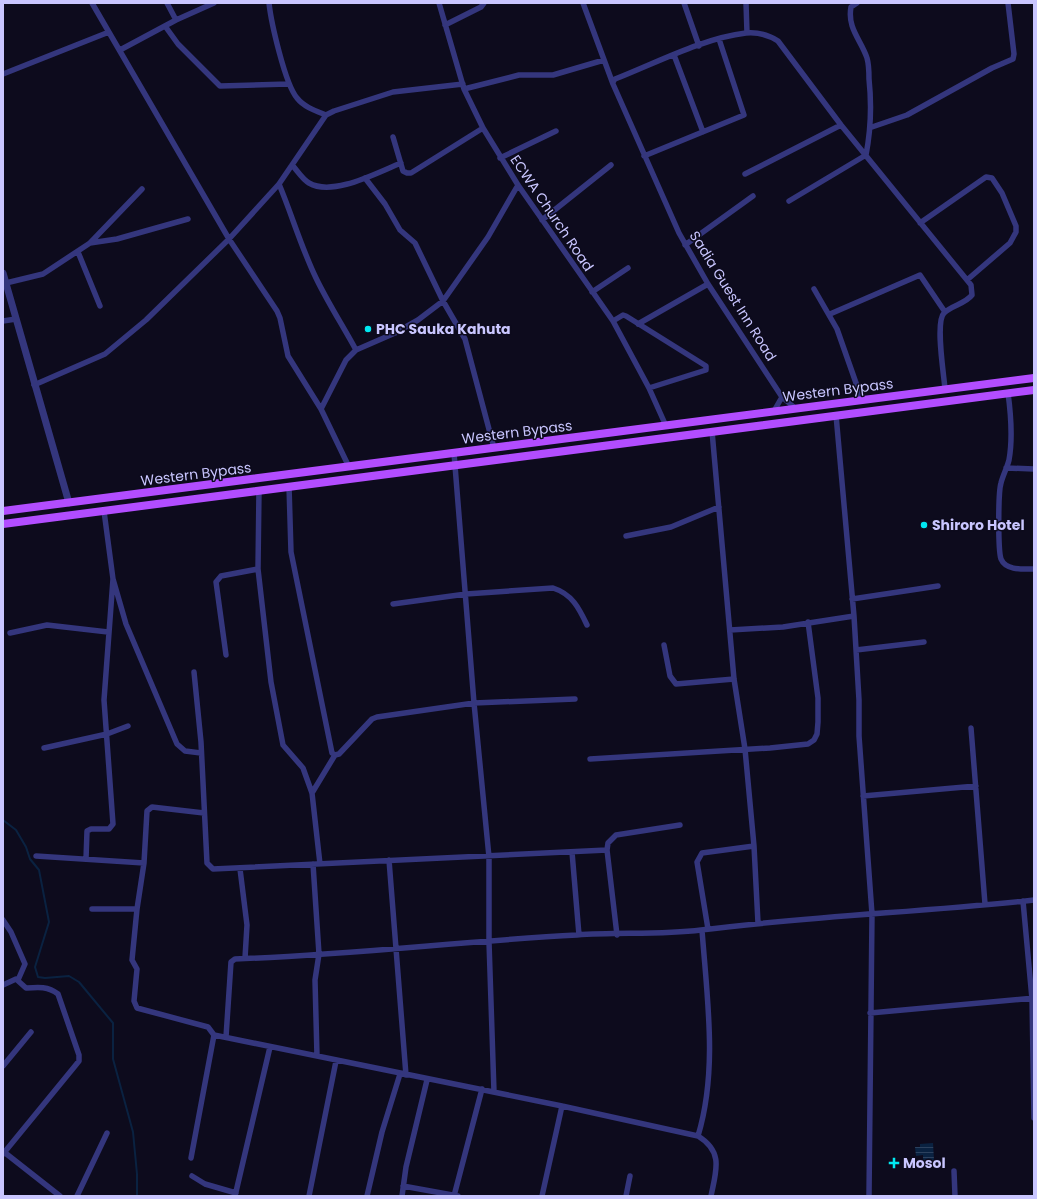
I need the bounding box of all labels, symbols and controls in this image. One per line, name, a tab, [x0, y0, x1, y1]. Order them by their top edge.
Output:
street label: ECWA Church Road	[506, 151, 598, 275]
street label: Sadia Guest Inn Road	[685, 227, 781, 365]
place label: PHC Sauka Kahuta	[376, 319, 511, 339]
marker: PHC Sauka Kahuta	[363, 324, 373, 334]
street label: Western Bypass	[782, 373, 894, 407]
street label: Western Bypass	[461, 415, 573, 449]
street label: Western Bypass	[140, 457, 252, 491]
place label: Shiroro Hotel	[932, 515, 1025, 535]
marker: Shiroro Hotel	[919, 520, 929, 530]
place label: Mosol	[903, 1153, 946, 1173]
marker: Mosol	[888, 1157, 900, 1169]

